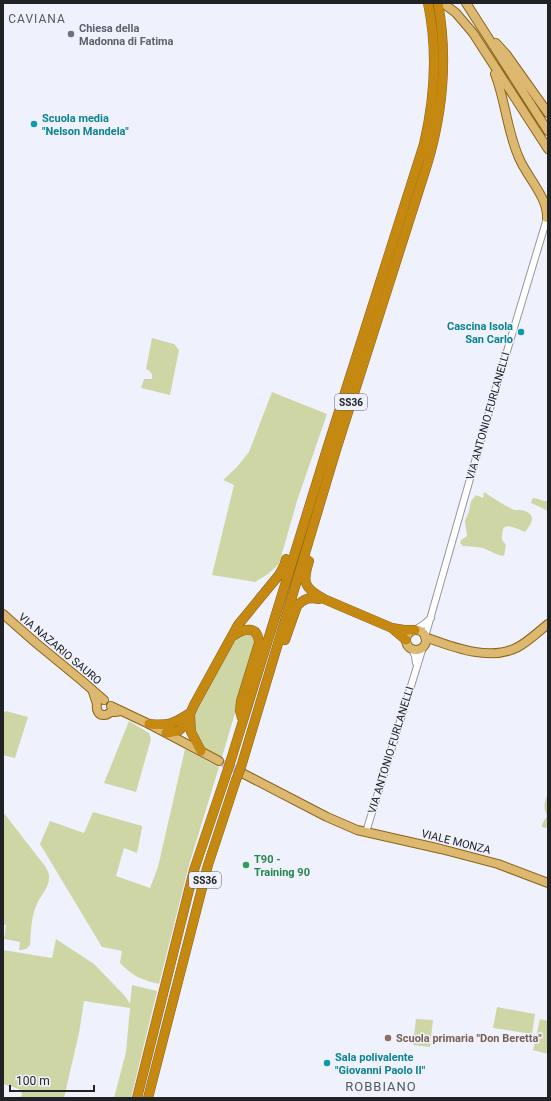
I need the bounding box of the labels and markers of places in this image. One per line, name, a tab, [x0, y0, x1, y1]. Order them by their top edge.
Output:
place label: Chiesa della Madonna di Fatima	[79, 22, 174, 48]
marker: Chiesa della Madonna di Fatima	[66, 29, 76, 39]
place label: Scuola media "Nelson Mandela"	[42, 112, 129, 138]
marker: Scuola media "Nelson Mandela"	[29, 119, 39, 129]
place label: Cascina Isola San Carlo	[447, 320, 513, 346]
marker: Cascina Isola San Carlo	[516, 327, 526, 337]
place label: T90 - Training 90	[254, 853, 310, 879]
marker: T90 - Training 90	[241, 860, 251, 870]
place label: Scuola primaria "Don Beretta"	[396, 1032, 542, 1045]
marker: Scuola primaria "Don Beretta"	[383, 1033, 393, 1043]
place label: Sala polivalente "Giovanni Paolo II"	[335, 1051, 426, 1077]
marker: Sala polivalente "Giovanni Paolo II"	[322, 1058, 332, 1068]

